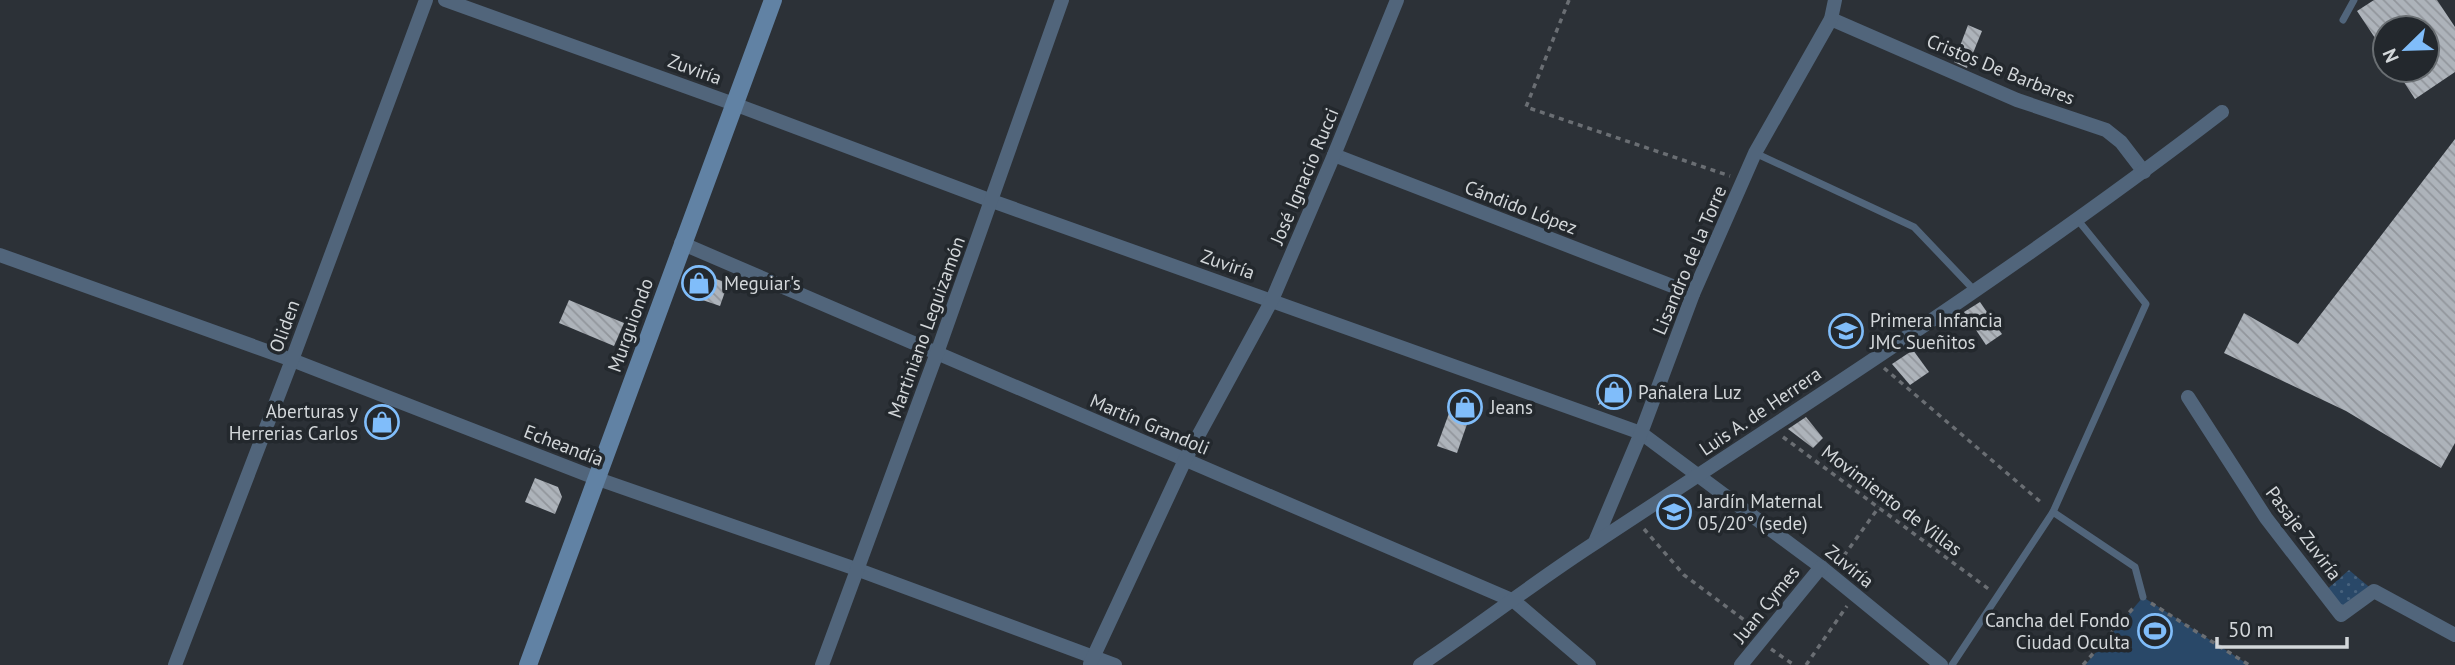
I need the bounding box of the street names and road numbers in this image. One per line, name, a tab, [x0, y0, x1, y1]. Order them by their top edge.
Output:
street label: Cristos De Barbares	[1923, 28, 2079, 110]
street label: Zuviría	[665, 48, 725, 90]
street label: José Ignacio Rucci	[1264, 104, 1344, 249]
street label: Cándido López	[1461, 175, 1581, 239]
street label: Lisandro de la Torre	[1647, 182, 1731, 338]
street label: Martiniano Leguizamón	[882, 233, 970, 421]
street label: Zuviría	[1198, 244, 1258, 284]
street label: Murguiondo	[602, 275, 658, 375]
street label: Oliden	[264, 297, 304, 355]
street label: Luis A. de Herrera	[1694, 361, 1826, 461]
street label: Martín Grandoli	[1087, 388, 1213, 460]
street label: Echeandía	[521, 419, 607, 471]
street label: Movimiento de Villas	[1817, 439, 1967, 561]
street label: Pasaje Zuviría	[2261, 481, 2347, 585]
street label: Zuviría	[1821, 539, 1879, 593]
street label: Juan Cymes	[1727, 560, 1804, 648]

